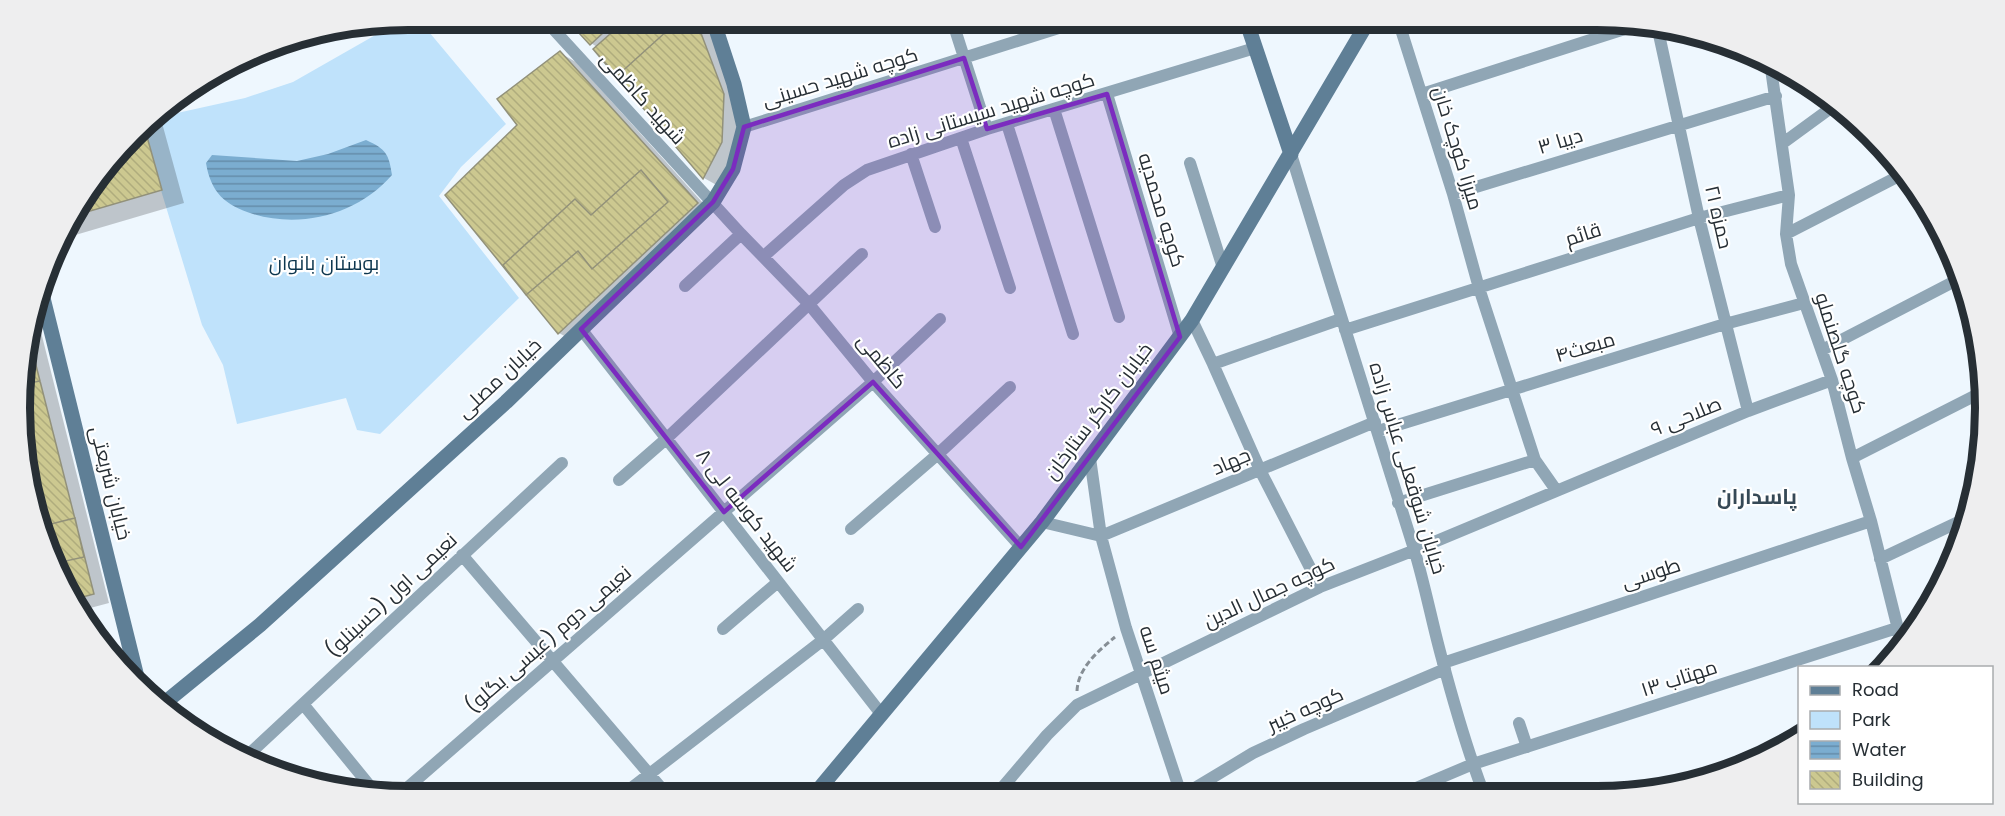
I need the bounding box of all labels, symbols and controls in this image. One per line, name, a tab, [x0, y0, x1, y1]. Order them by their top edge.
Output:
street label: کوچه شهید حسینی	[759, 40, 921, 114]
street label: شهید کاظمی	[594, 45, 692, 151]
street label: کوچه شهید سیستانی زاده	[884, 65, 1098, 155]
street label: میرزا کوچک خان	[1426, 83, 1490, 213]
street label: دیبا ۳	[1534, 121, 1586, 161]
street label: کوچه محمدیه	[1131, 149, 1193, 271]
street label: حمزه ۲۱	[1698, 182, 1740, 252]
street label: قائم	[1561, 215, 1605, 253]
park label: بوستان بانوان	[269, 249, 379, 277]
street label: کوچه گلصنملو	[1808, 289, 1874, 417]
street label: مبعث۴	[1552, 325, 1618, 369]
street label: کاظمی	[851, 327, 913, 395]
street label: خیابان مصلی	[451, 331, 547, 425]
street label: خیابان کارگر ستارخان	[1037, 337, 1159, 485]
street label: خیابان شوقعلی عباس زاده	[1362, 359, 1454, 577]
street label: صلاحی ۹	[1646, 389, 1726, 443]
street label: خیابان شریعتی	[83, 423, 139, 543]
street label: جهاد	[1207, 440, 1255, 482]
street label: شهید کوسه لی ۸	[690, 442, 804, 578]
district label: پاسداران	[1717, 482, 1797, 512]
street label: نعیمی اول (حسینلو)	[319, 526, 463, 664]
street label: کوچه جمال الدین	[1199, 549, 1339, 635]
street label: طوسی	[1618, 550, 1684, 596]
street label: نعیمی دوم (عیسی بگلو)	[459, 559, 637, 719]
street label: میثم سه	[1133, 622, 1181, 698]
street label: مهتاب ۱۳	[1637, 653, 1721, 703]
legend	[1798, 666, 1993, 804]
text: Road	[1852, 677, 1899, 702]
street label: کوچه خیبر	[1261, 680, 1348, 739]
text: Park	[1852, 707, 1891, 732]
text: Water	[1852, 737, 1906, 762]
text: Building	[1852, 767, 1924, 792]

